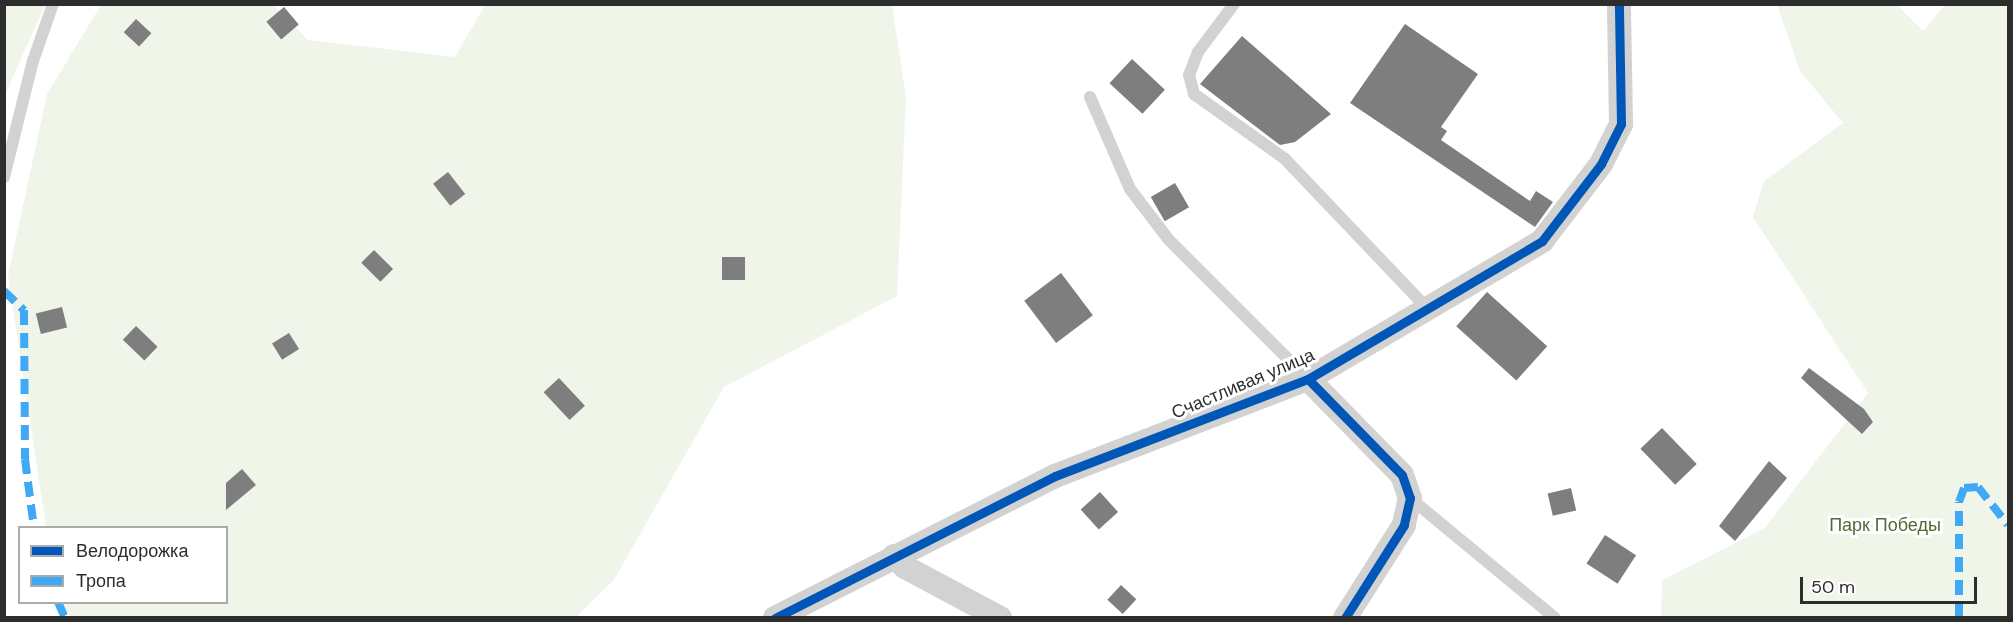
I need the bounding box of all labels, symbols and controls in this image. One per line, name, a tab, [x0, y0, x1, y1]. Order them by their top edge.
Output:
street label: Счастливая улица	[1168, 344, 1318, 424]
park label: Парк Победы	[1829, 514, 1941, 536]
legend	[18, 526, 228, 604]
text: Велодорожка	[76, 539, 188, 563]
scale bar	[1803, 565, 1980, 603]
text: Тропа	[76, 569, 126, 593]
text: 50 m	[1811, 575, 1855, 599]

